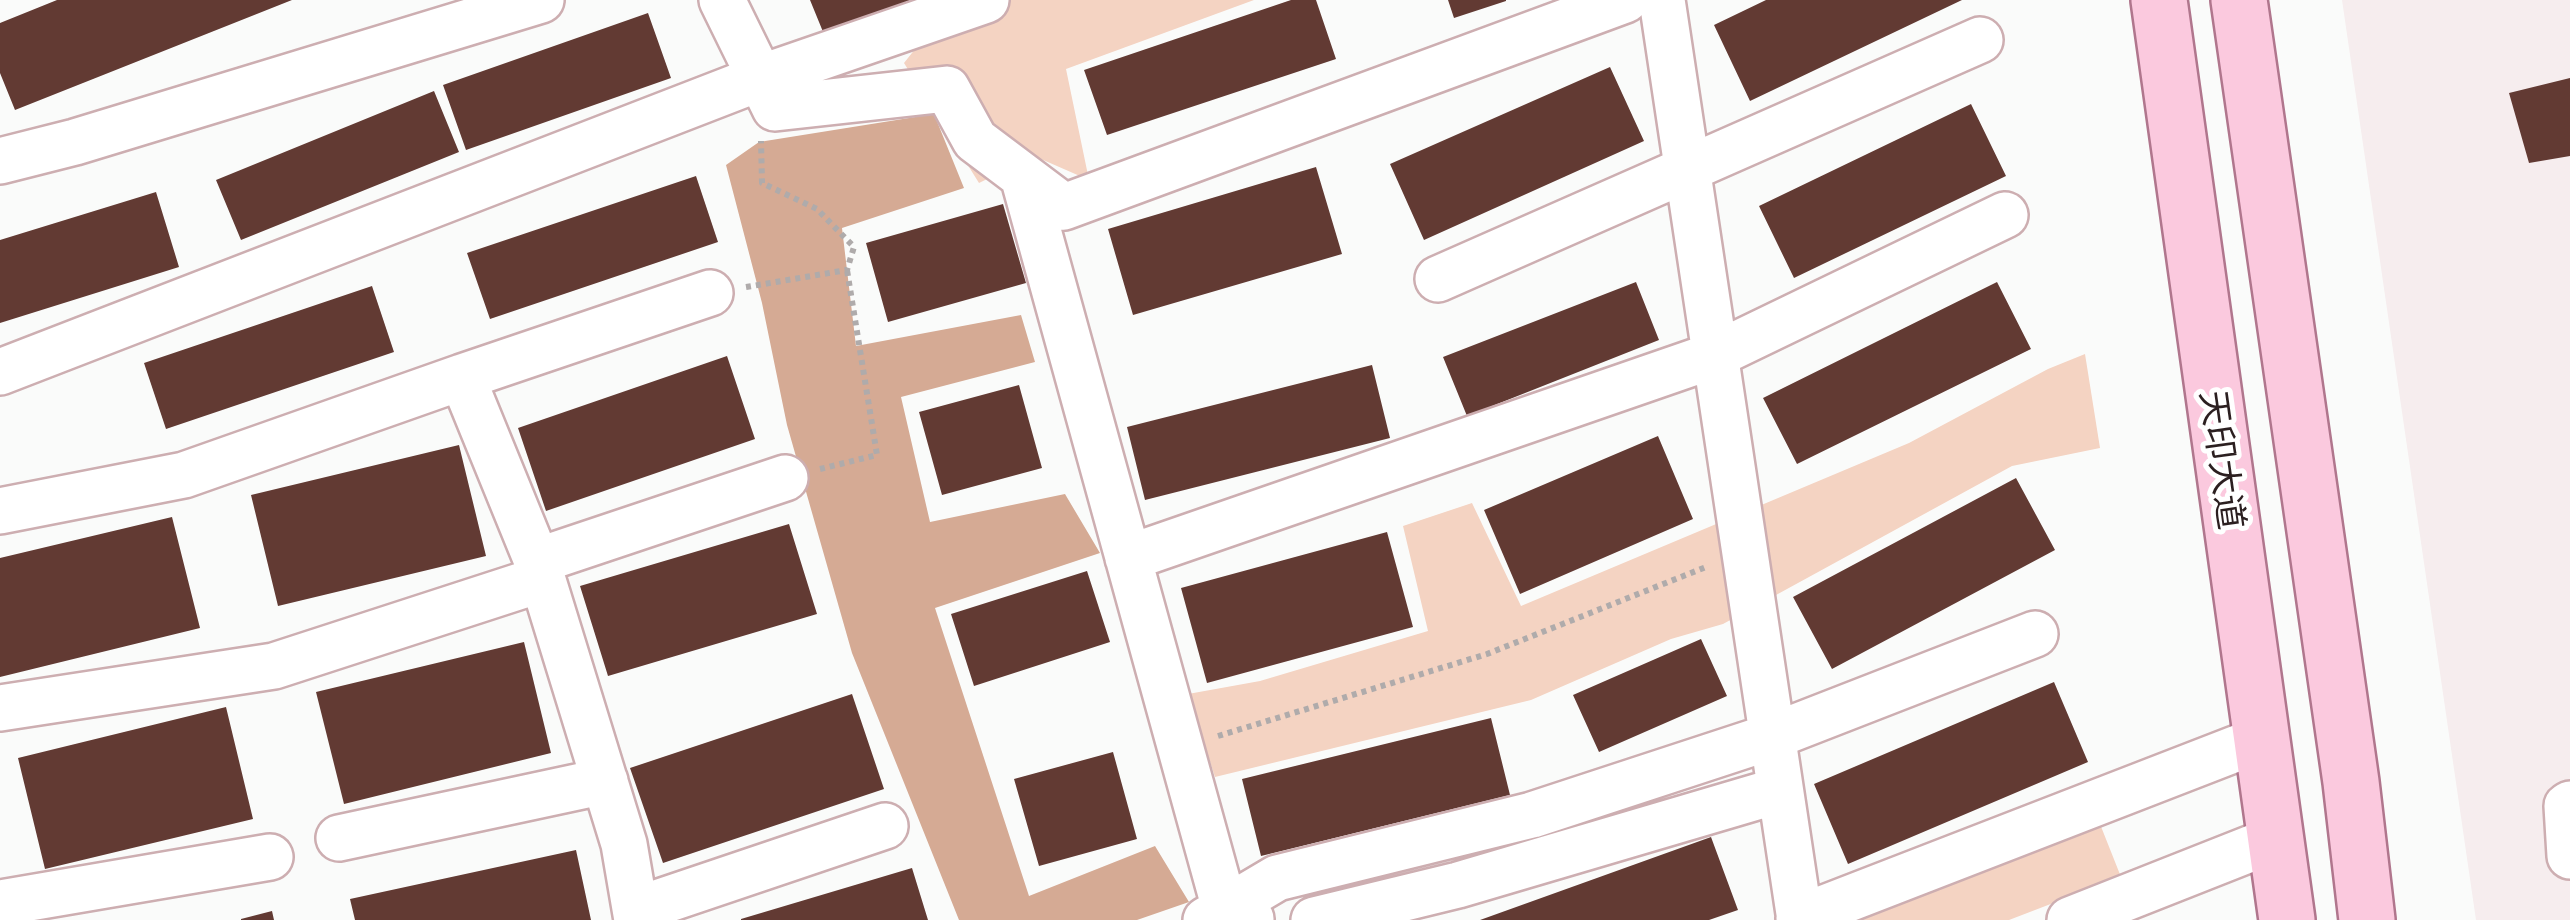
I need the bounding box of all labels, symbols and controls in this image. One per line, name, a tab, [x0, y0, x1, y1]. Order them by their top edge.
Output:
street label: 天印大道	[2191, 388, 2253, 532]

